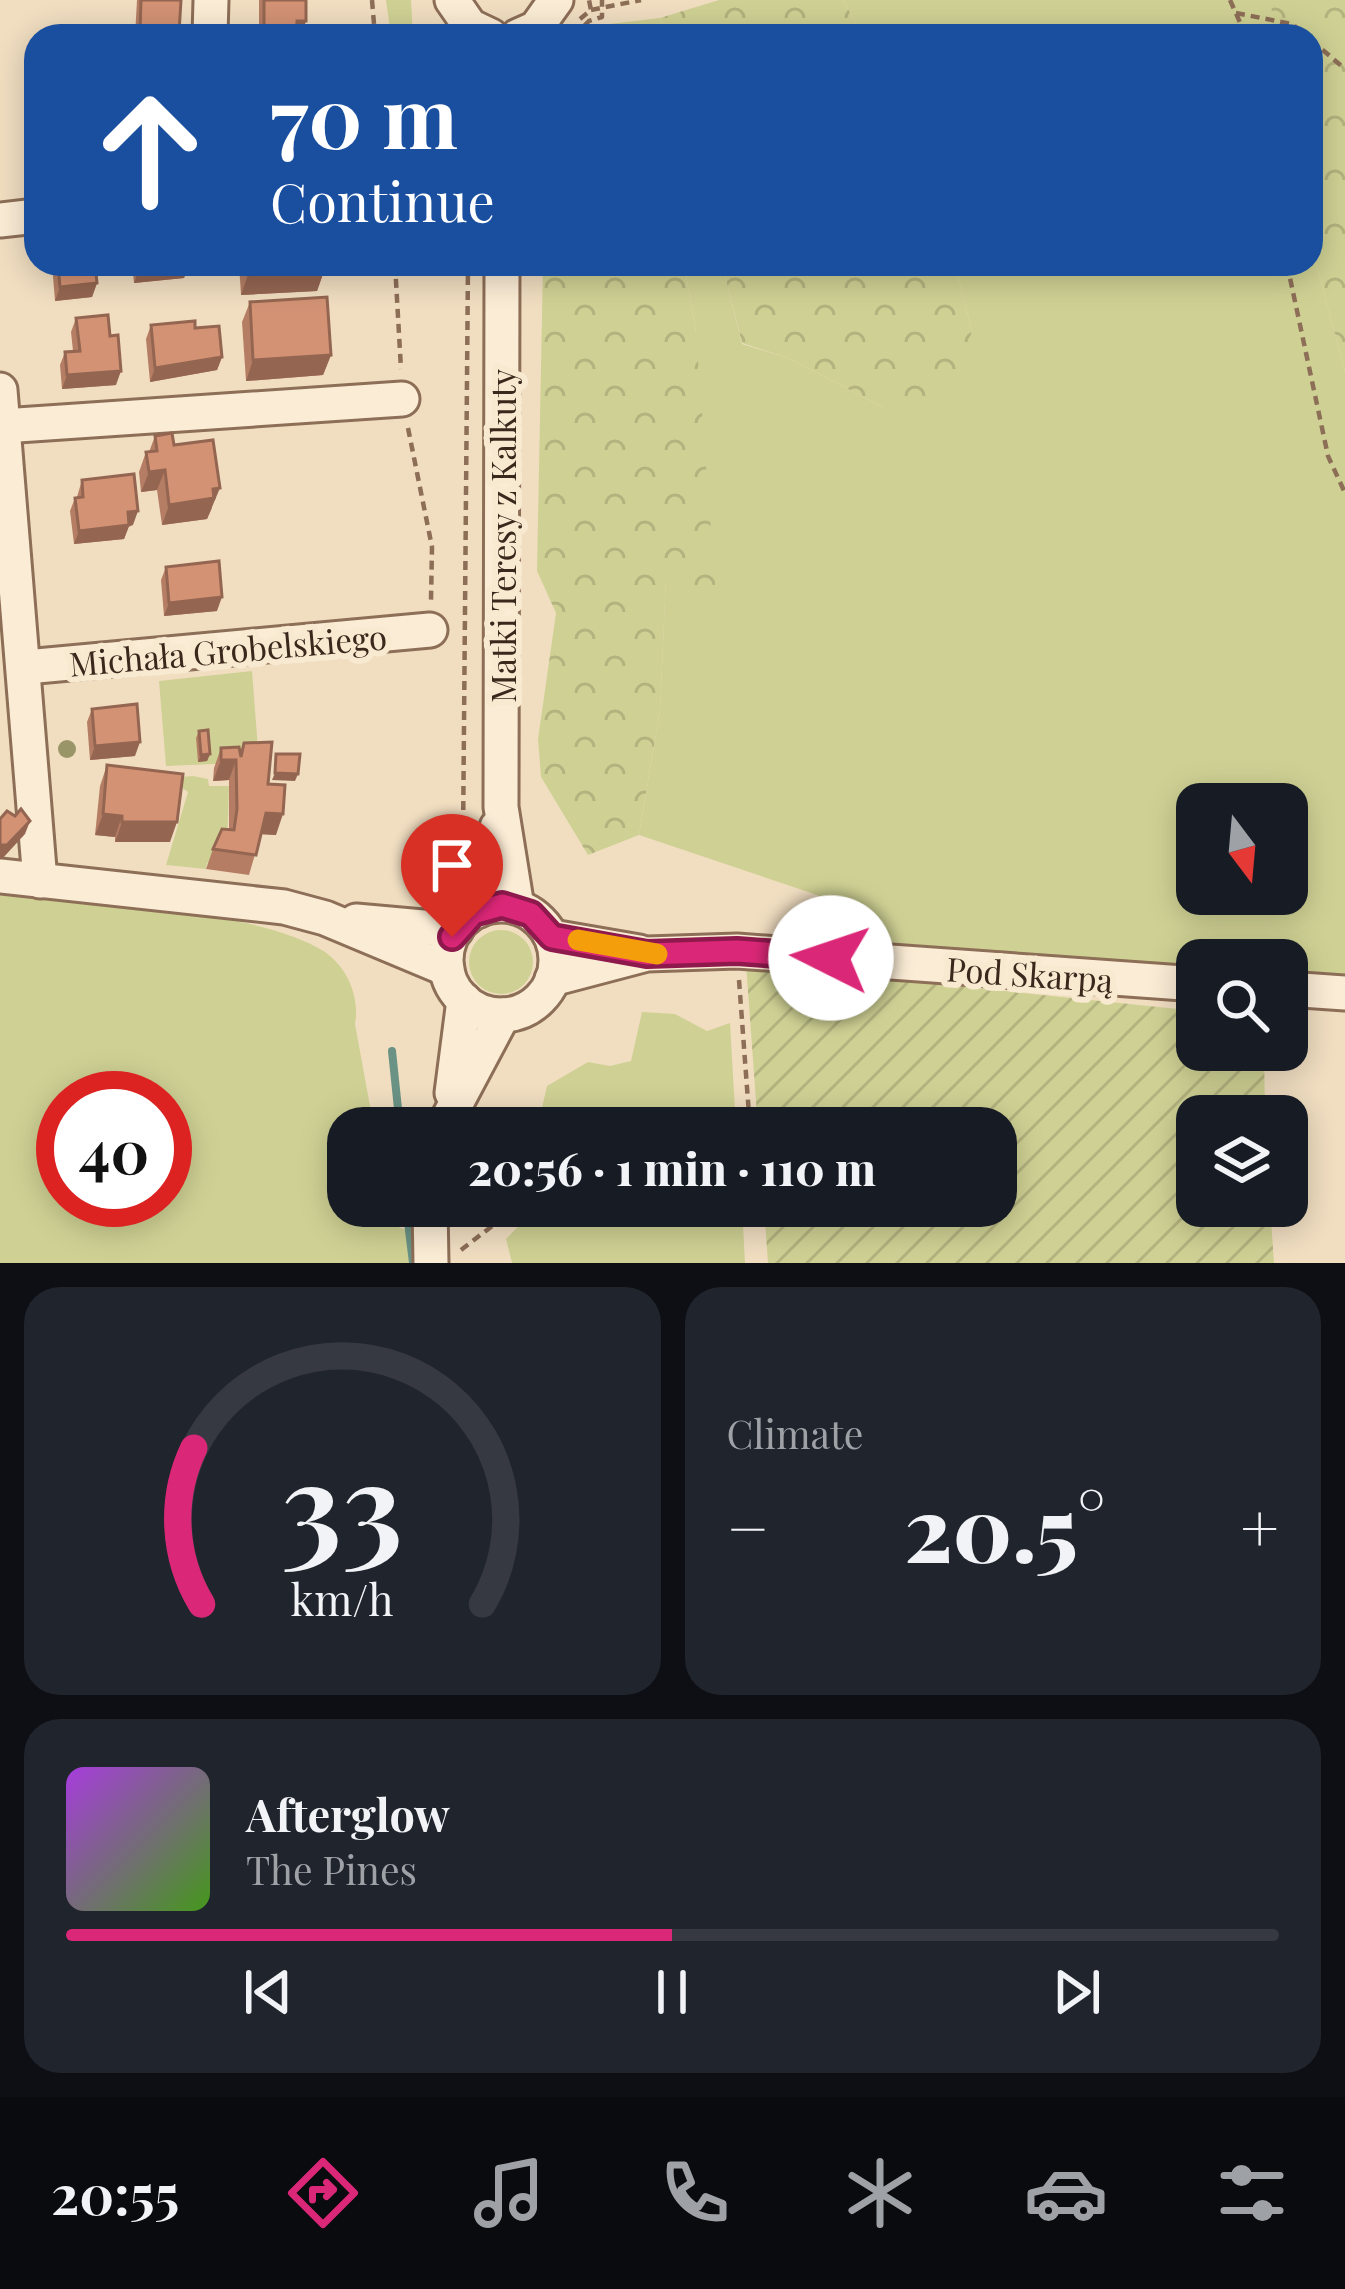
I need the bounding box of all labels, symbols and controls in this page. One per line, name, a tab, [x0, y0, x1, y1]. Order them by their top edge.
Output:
text: 70 m	[270, 58, 458, 170]
icon: ahead	[72, 72, 228, 228]
text: Continue	[270, 165, 495, 237]
street label: Matki Teresy z Kalkuty	[480, 369, 524, 703]
street label: Michała Grobelskiego	[67, 613, 389, 685]
north arrow	[1176, 783, 1308, 915]
map controls	[1176, 783, 1308, 1227]
pin	[401, 814, 503, 937]
icon: arrive	[419, 832, 485, 898]
position arrow	[768, 895, 894, 1021]
button: search	[1176, 939, 1308, 1071]
street label: Pod Skarpą	[945, 945, 1115, 1001]
speed limit sign: 40	[36, 1071, 192, 1227]
button: layers	[1176, 1095, 1308, 1227]
text: 20:56 · 1 min · 110 m	[468, 1137, 876, 1197]
text: Climate	[727, 1407, 864, 1459]
text: 33	[281, 1418, 403, 1584]
text: 20.5°	[904, 1466, 1105, 1586]
text: −	[727, 1482, 769, 1570]
text: +	[1240, 1482, 1279, 1570]
text: km/h	[291, 1570, 394, 1627]
text: Afterglow	[246, 1783, 450, 1843]
text: The Pines	[246, 1843, 417, 1895]
icon: previous	[235, 1959, 301, 2025]
icon: pause	[639, 1959, 705, 2025]
icon: next	[1044, 1959, 1110, 2025]
icon: directions	[281, 2151, 365, 2235]
icon: music	[467, 2151, 551, 2235]
icon: phone	[653, 2151, 737, 2235]
icon: climate	[838, 2151, 922, 2235]
icon: car	[1024, 2151, 1108, 2235]
icon: filters	[1210, 2151, 1294, 2235]
text: 20:55	[51, 2157, 179, 2229]

